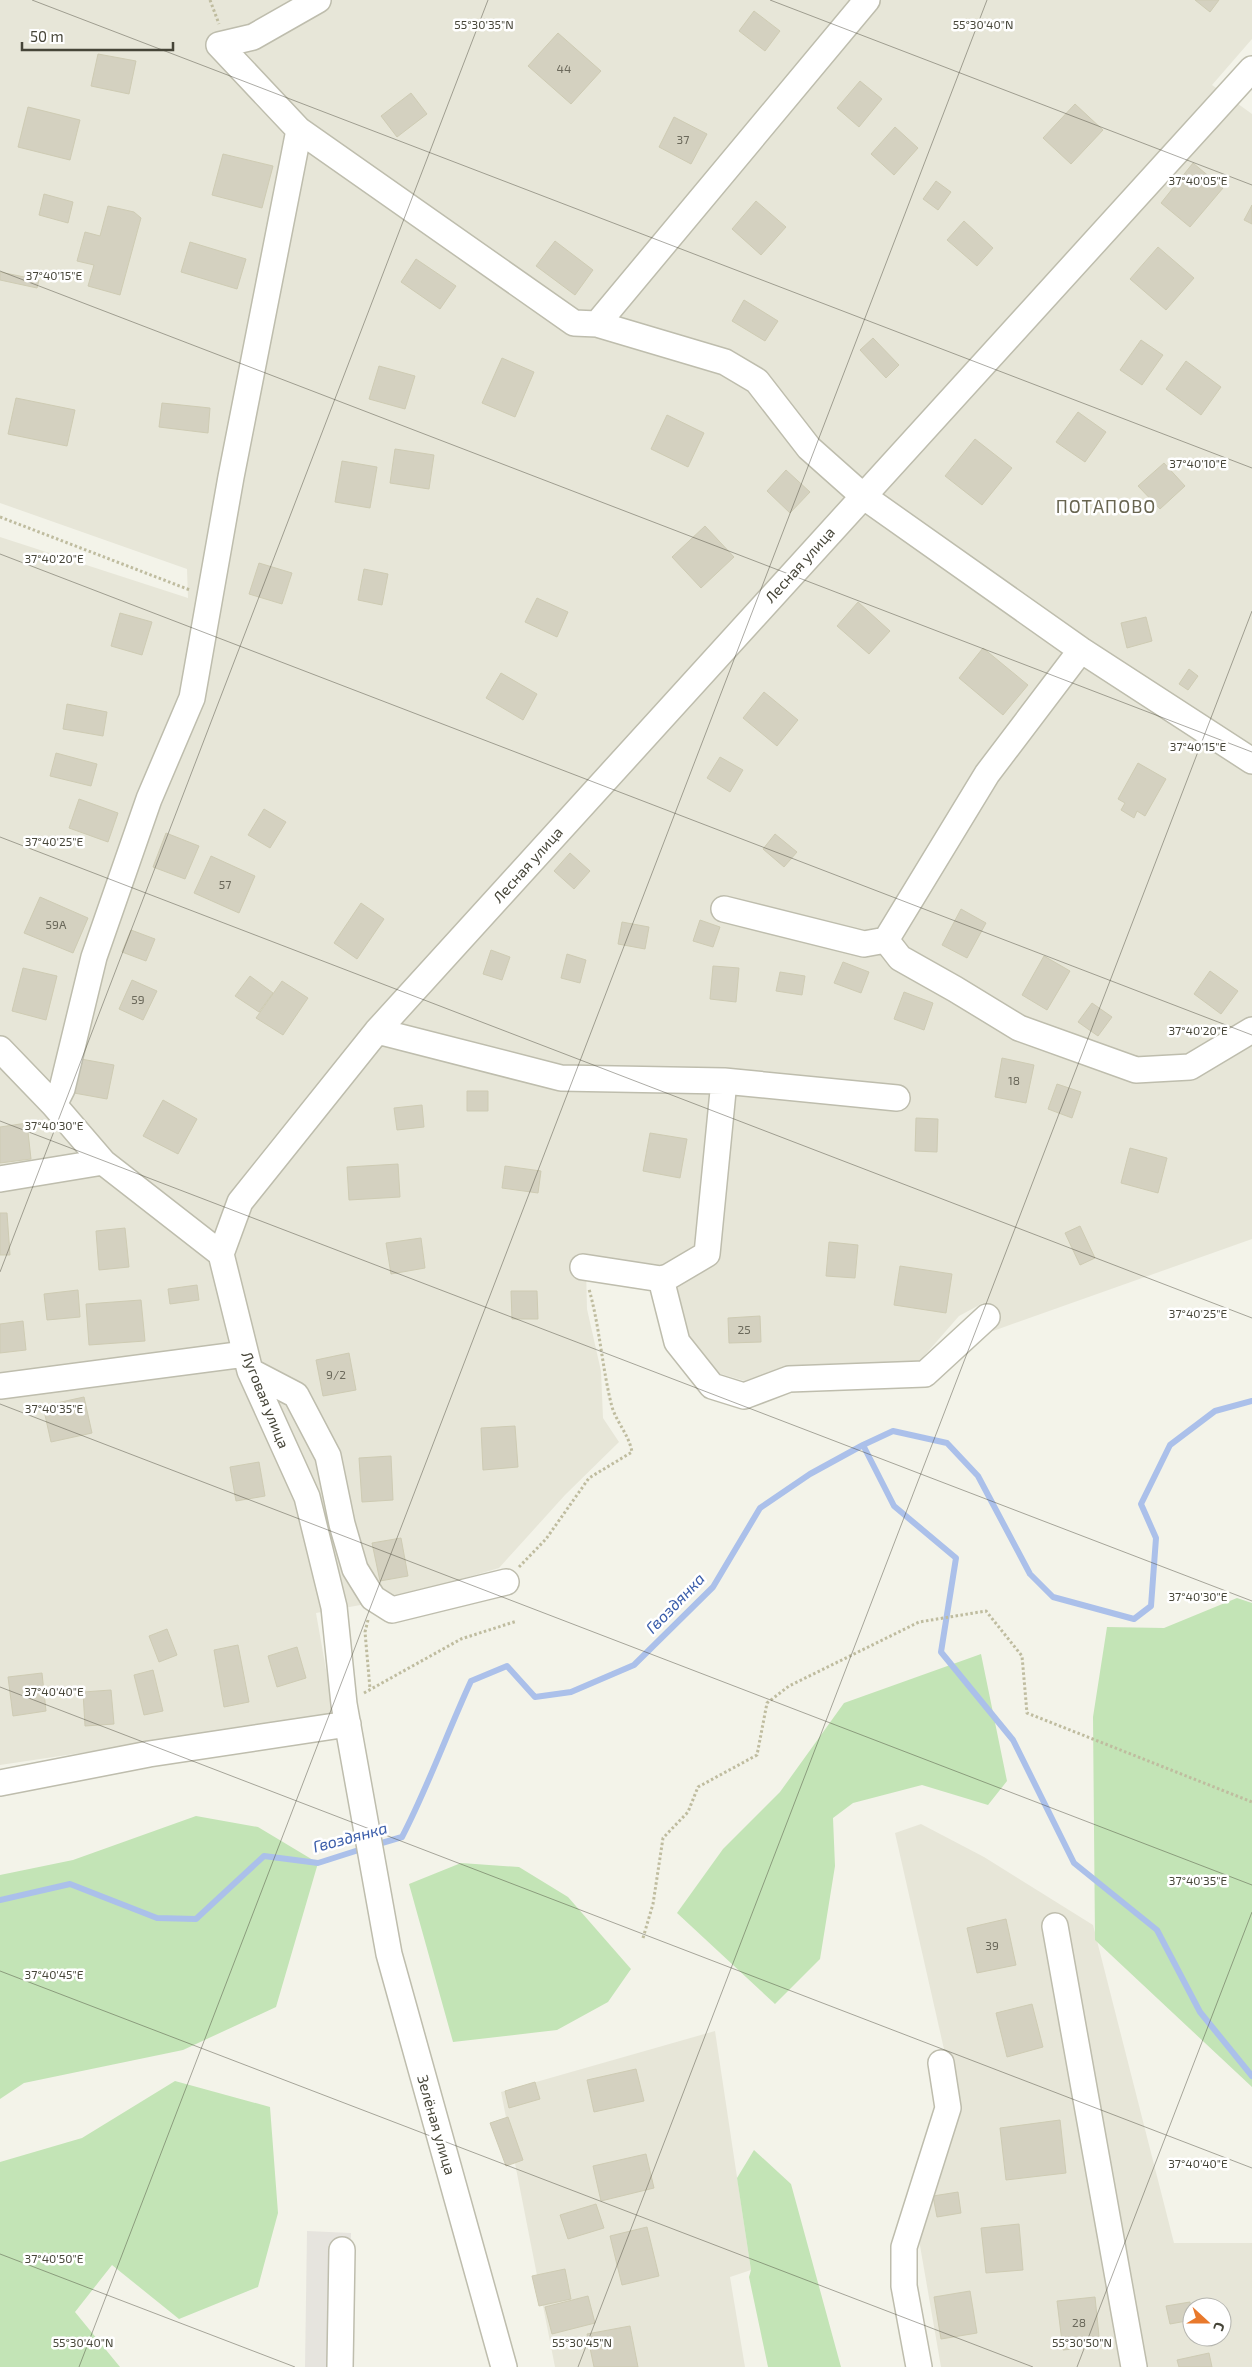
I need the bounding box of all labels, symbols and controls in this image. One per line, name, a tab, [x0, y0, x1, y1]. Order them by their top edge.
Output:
text: 55°30'35"N	[454, 17, 514, 31]
text: 55°30'40"N	[953, 17, 1013, 31]
scale bar	[22, 20, 174, 52]
text: 50 m	[30, 27, 64, 45]
house number: 44	[557, 61, 571, 75]
house number: 37	[677, 132, 689, 146]
text: 37°40'05"E	[1169, 173, 1228, 187]
text: 37°40'15"E	[26, 268, 83, 282]
text: 37°40'10"E	[1169, 456, 1227, 470]
district label: ПОТАПОВО	[1056, 495, 1156, 517]
street label: Лесная улица	[761, 523, 839, 607]
text: 37°40'20"E	[24, 551, 84, 565]
text: 37°40'15"E	[1170, 739, 1227, 753]
street label: Лесная улица	[489, 823, 567, 907]
text: 37°40'25"E	[25, 834, 83, 848]
house number: 57	[219, 877, 231, 891]
house number: 59А	[46, 917, 67, 931]
house number: 59	[131, 992, 145, 1006]
text: 37°40'20"E	[1168, 1023, 1228, 1037]
house number: 18	[1008, 1073, 1020, 1087]
text: 37°40'30"E	[24, 1118, 84, 1132]
text: 37°40'25"E	[1169, 1306, 1227, 1320]
house number: 25	[737, 1322, 751, 1336]
street label: Луговая улица	[237, 1348, 294, 1451]
house number: 9/2	[326, 1367, 346, 1381]
text: 37°40'35"E	[25, 1401, 83, 1415]
water label: Гвоздянка	[641, 1569, 708, 1637]
text: 37°40'30"E	[1168, 1589, 1228, 1603]
text: 37°40'40"E	[24, 1684, 84, 1698]
water label: Гвоздянка	[311, 1817, 389, 1856]
text: 37°40'35"E	[1169, 1873, 1227, 1887]
house number: 39	[985, 1938, 999, 1952]
text: 37°40'45"E	[25, 1967, 84, 1981]
street label: Зелёная улица	[413, 2073, 460, 2177]
text: 37°40'40"E	[1168, 2156, 1228, 2170]
text: 37°40'50"E	[25, 2251, 84, 2265]
north arrow	[1182, 2297, 1232, 2347]
house number: 28	[1072, 2315, 1086, 2329]
text: С	[1210, 2320, 1229, 2334]
text: 55°30'40"N	[53, 2335, 113, 2349]
text: 55°30'45"N	[552, 2335, 612, 2349]
text: 55°30'50"N	[1052, 2335, 1112, 2349]

